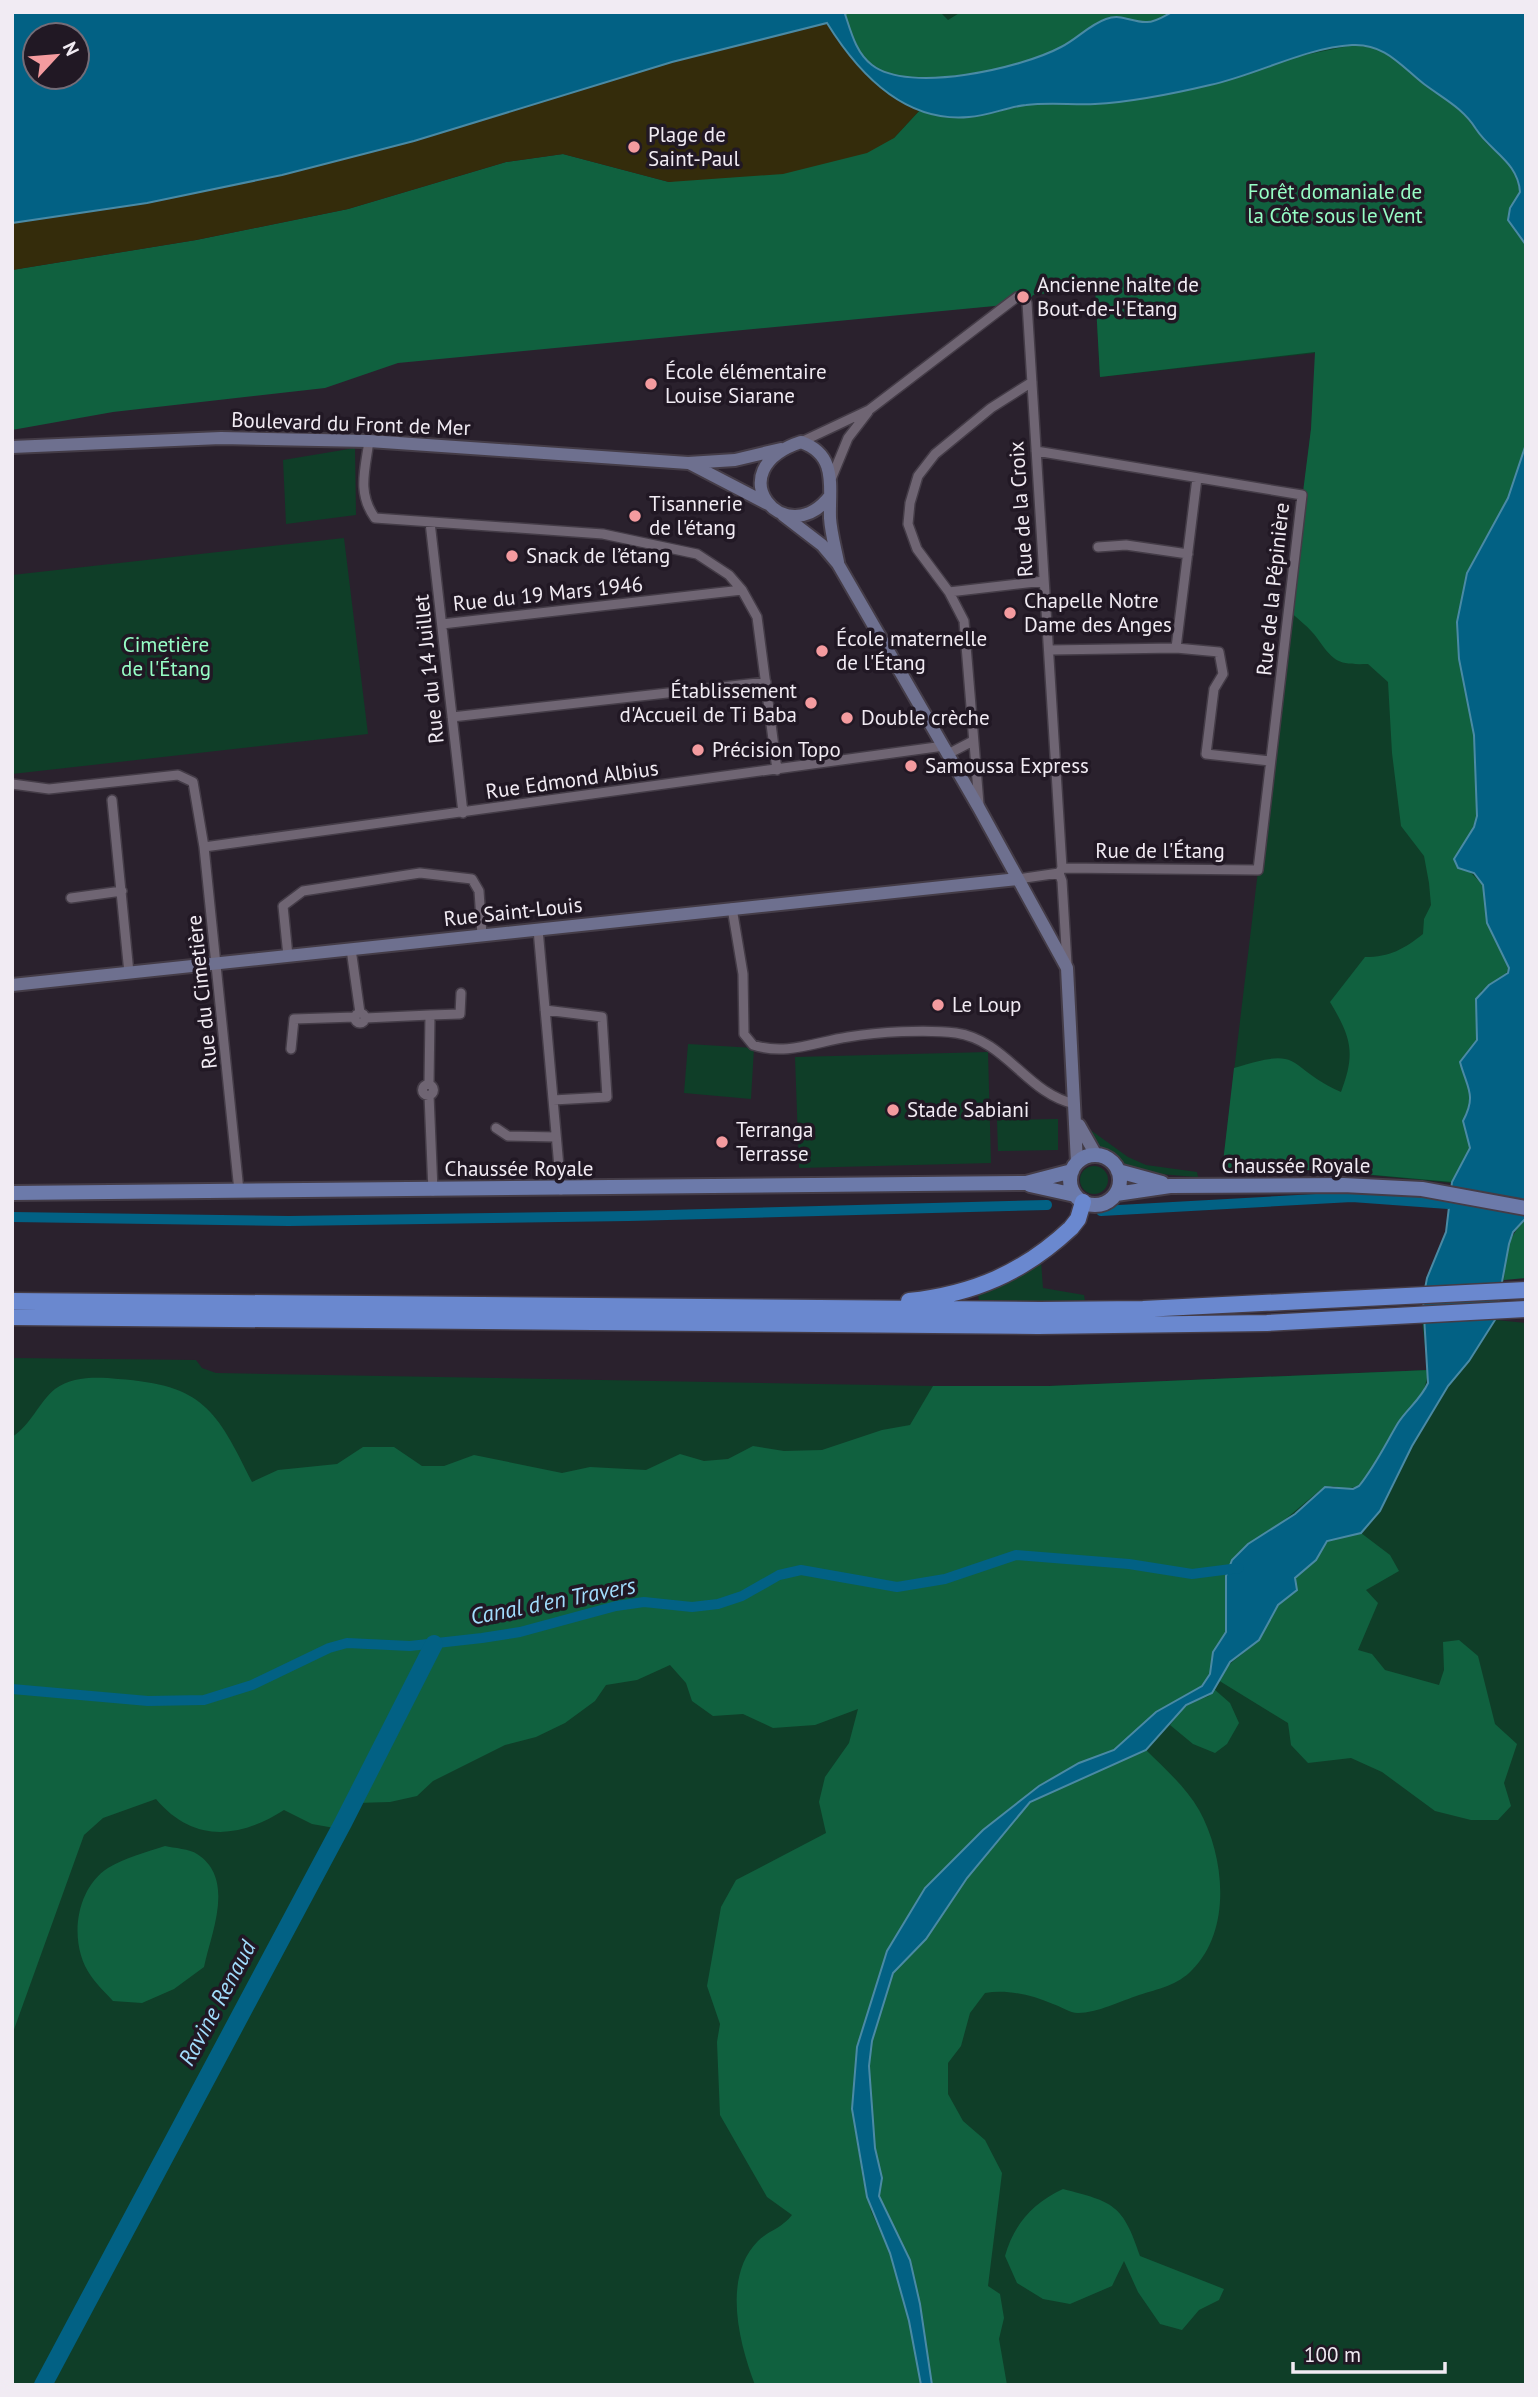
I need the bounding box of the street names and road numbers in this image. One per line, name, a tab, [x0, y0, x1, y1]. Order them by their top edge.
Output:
street label: Boulevard du Front de Mer	[231, 406, 471, 441]
street label: Rue de la Croix	[1002, 440, 1039, 578]
street label: Rue de la Pépinière	[1250, 501, 1295, 677]
street label: Rue du 19 Mars 1946	[452, 570, 644, 617]
street label: Rue du 14 Juillet	[407, 593, 450, 745]
street label: Rue Edmond Albius	[484, 754, 660, 805]
street label: Rue de l'Étang	[1095, 837, 1225, 864]
street label: Rue Saint-Louis	[442, 891, 584, 932]
street label: Rue du Cimetière	[180, 914, 223, 1070]
street label: Chaussée Royale	[1221, 1152, 1371, 1179]
street label: Chaussée Royale	[444, 1155, 594, 1182]

